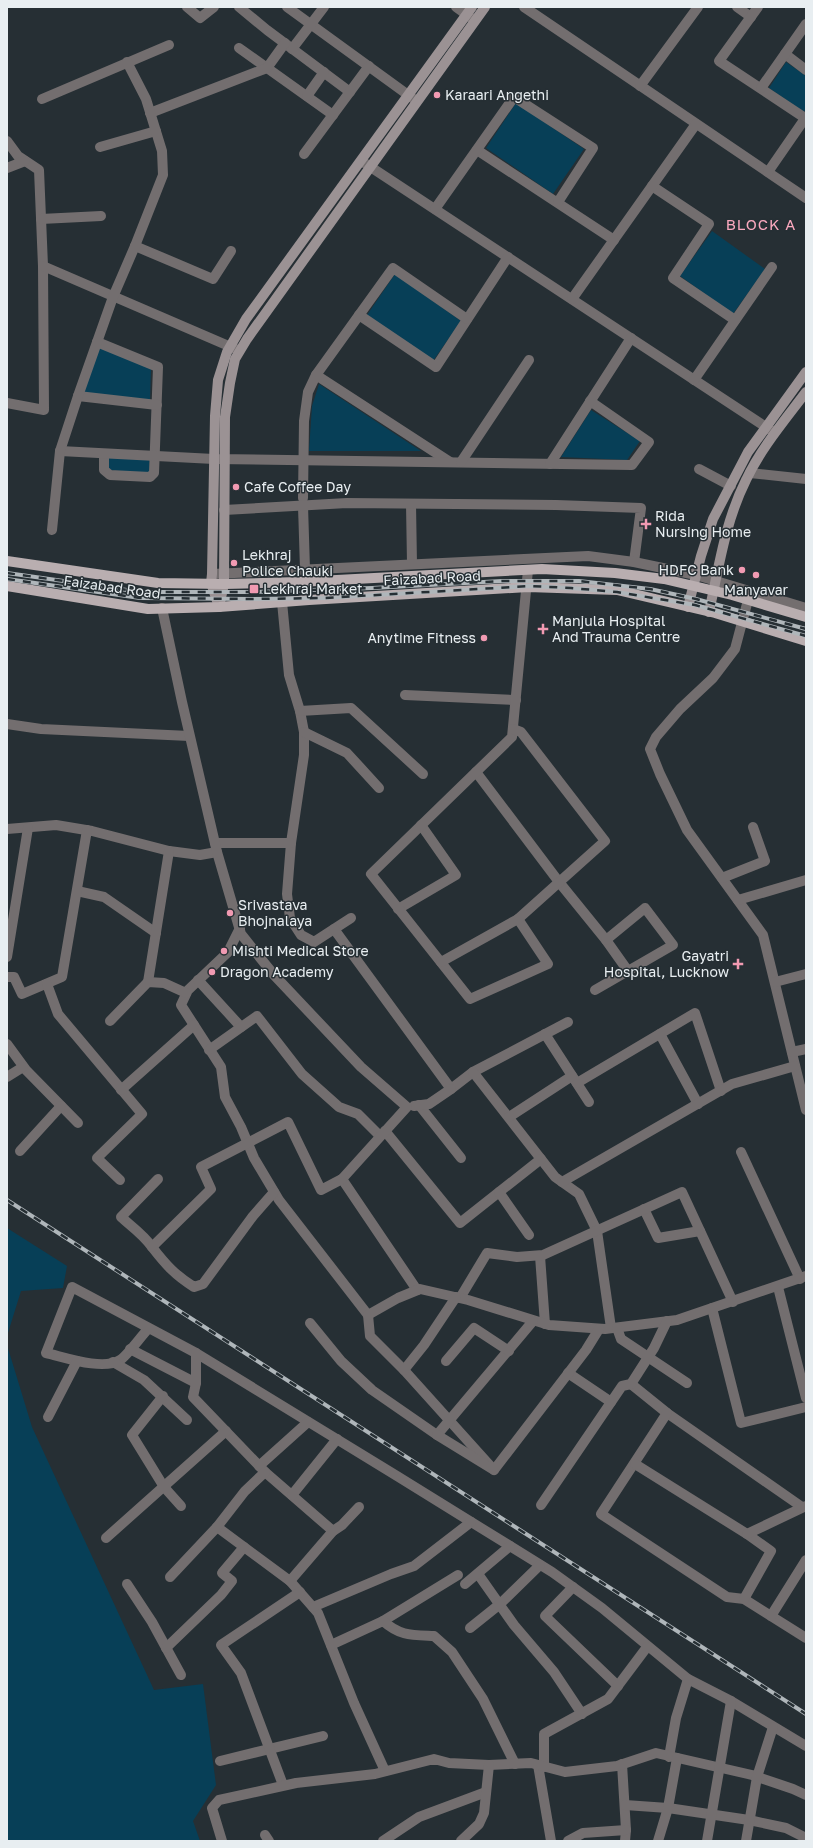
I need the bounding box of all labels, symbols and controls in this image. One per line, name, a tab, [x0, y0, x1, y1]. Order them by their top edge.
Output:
place label: Karaari Angethi	[445, 86, 549, 103]
marker: Karaari Angethi	[432, 90, 442, 100]
district label: BLOCK A	[726, 215, 796, 233]
place label: Cafe Coffee Day	[244, 478, 351, 495]
marker: Cafe Coffee Day	[231, 482, 241, 492]
place label: Rida Nursing Home	[655, 507, 751, 540]
marker: Rida Nursing Home	[640, 518, 652, 530]
place label: Lekhraj Police Chauki	[242, 546, 333, 579]
marker: Lekhraj Police Chauki	[229, 558, 239, 568]
place label: HDFC Bank	[658, 561, 734, 578]
marker: HDFC Bank	[737, 565, 747, 575]
street label: Faizabad Road	[383, 566, 481, 589]
marker: Manyavar	[751, 570, 761, 580]
street label: Faizabad Road	[63, 571, 162, 602]
place label: Lekhraj Market	[263, 580, 363, 597]
place label: Manyavar	[724, 581, 789, 598]
marker: Lekhraj Market	[248, 583, 260, 595]
place label: Manjula Hospital And Trauma Centre	[552, 612, 680, 645]
marker: Manjula Hospital And Trauma Centre	[537, 623, 549, 635]
place label: Anytime Fitness	[367, 629, 476, 646]
marker: Anytime Fitness	[479, 633, 489, 643]
place label: Srivastava Bhojnalaya	[238, 896, 312, 929]
marker: Srivastava Bhojnalaya	[225, 908, 235, 918]
place label: Mishti Medical Store	[232, 942, 369, 959]
marker: Mishti Medical Store	[219, 946, 229, 956]
place label: Gayatri Hospital, Lucknow	[604, 947, 729, 980]
marker: Gayatri Hospital, Lucknow	[732, 958, 744, 970]
place label: Dragon Academy	[220, 963, 334, 980]
marker: Dragon Academy	[207, 967, 217, 977]

